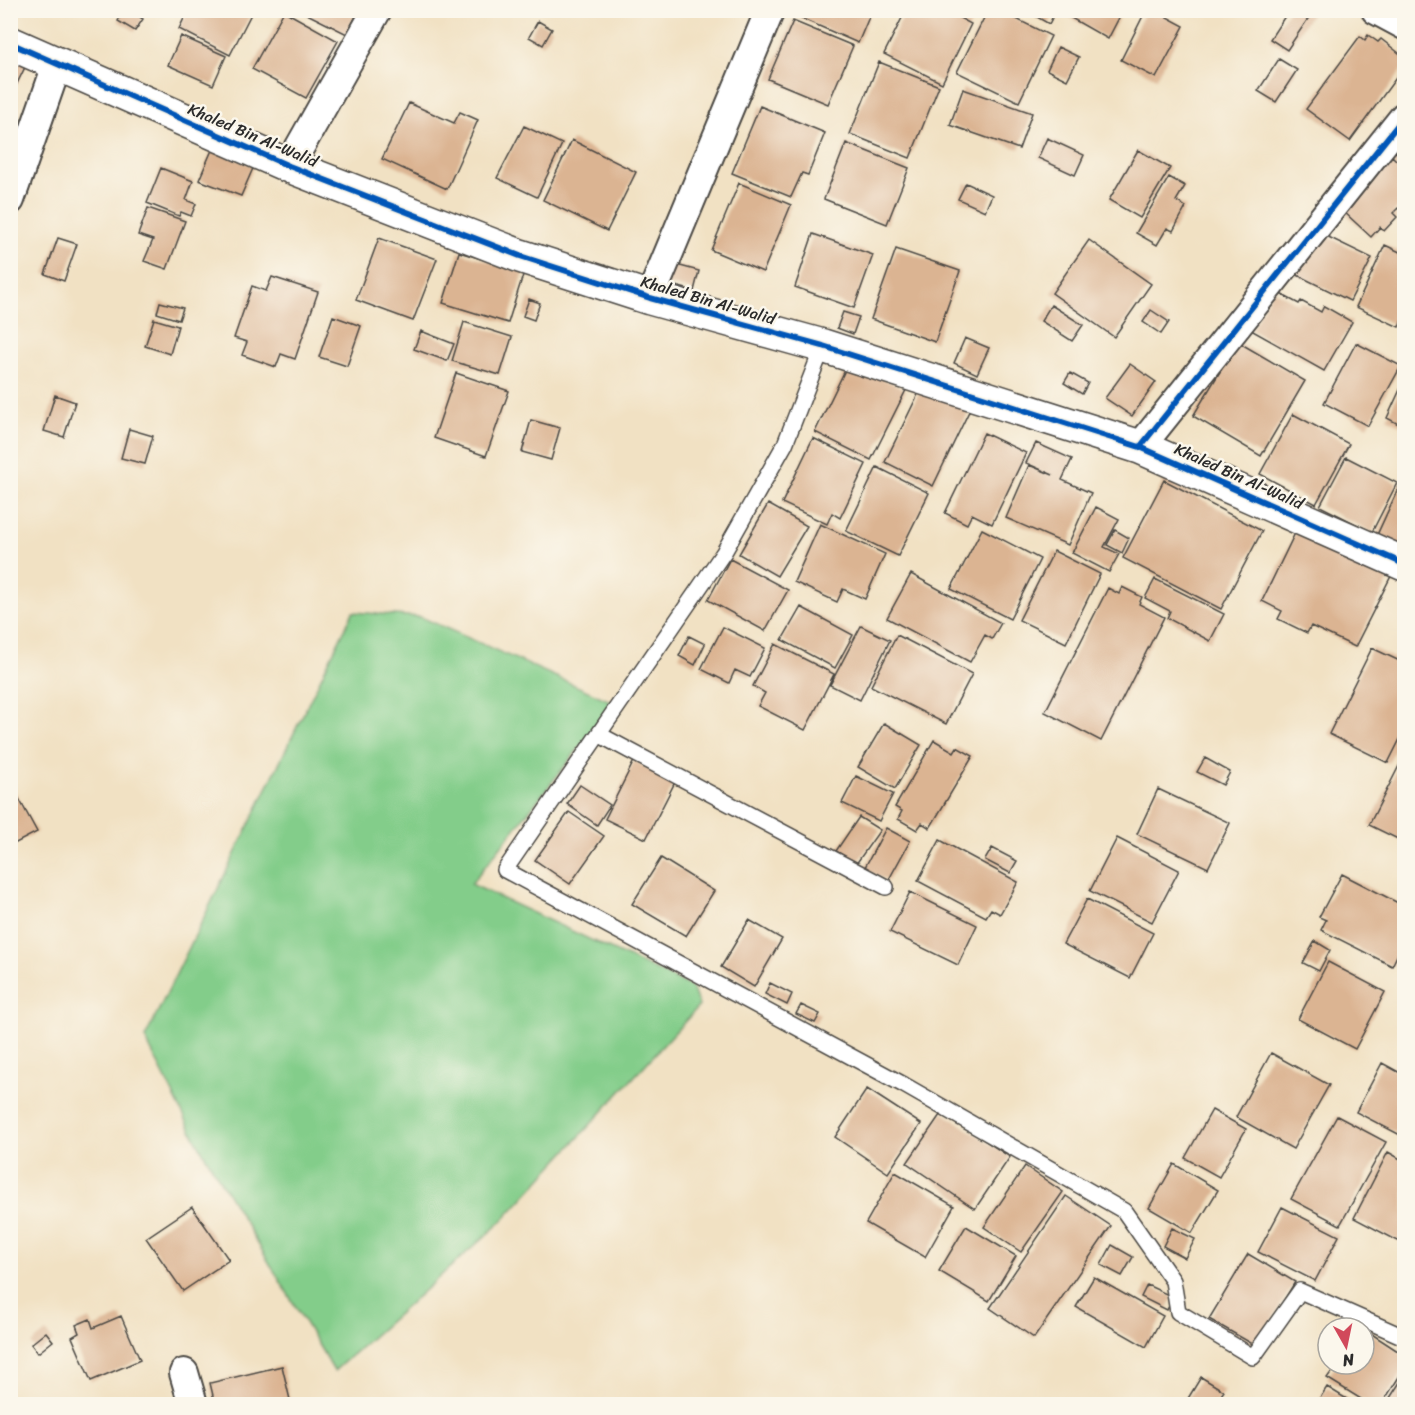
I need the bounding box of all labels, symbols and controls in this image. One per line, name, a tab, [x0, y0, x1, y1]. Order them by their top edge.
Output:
street label: Khaled Bin Al-Walid	[183, 94, 324, 176]
street label: Khaled Bin Al-Walid	[637, 267, 780, 334]
street label: Khaled Bin Al-Walid	[1170, 434, 1310, 518]
north arrow	[1316, 1316, 1376, 1376]
text: N	[1340, 1345, 1357, 1376]

